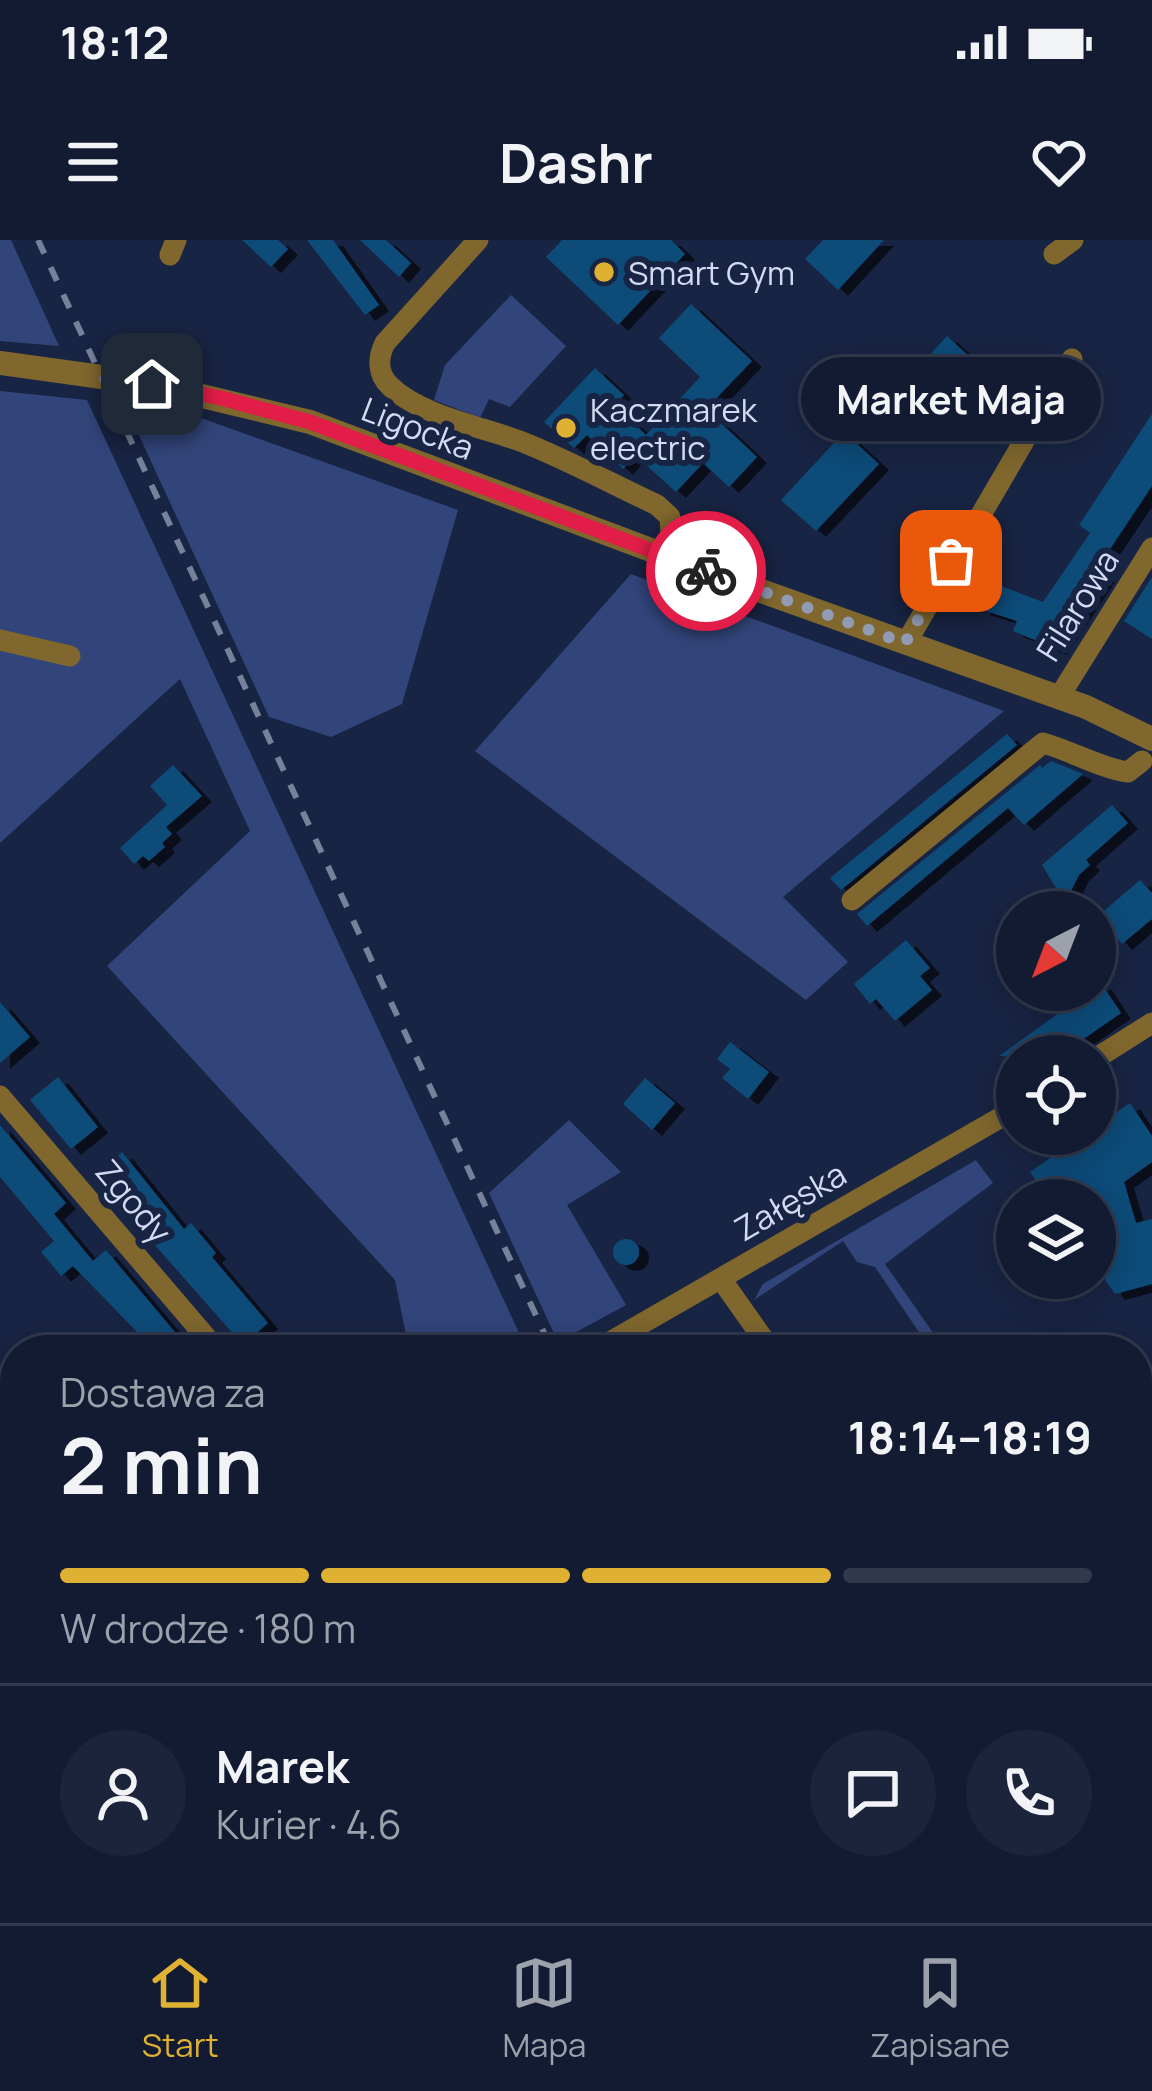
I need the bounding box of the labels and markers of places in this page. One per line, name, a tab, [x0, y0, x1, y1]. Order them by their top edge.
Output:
place label: Smart Gym	[628, 250, 795, 295]
marker: Smart Gym	[591, 259, 617, 285]
pin	[101, 333, 203, 435]
callout: Market Maja	[801, 357, 1101, 441]
place label: Kaczmarek electric	[590, 387, 759, 470]
marker: Kaczmarek electric	[553, 415, 579, 441]
pin	[900, 510, 1002, 612]

